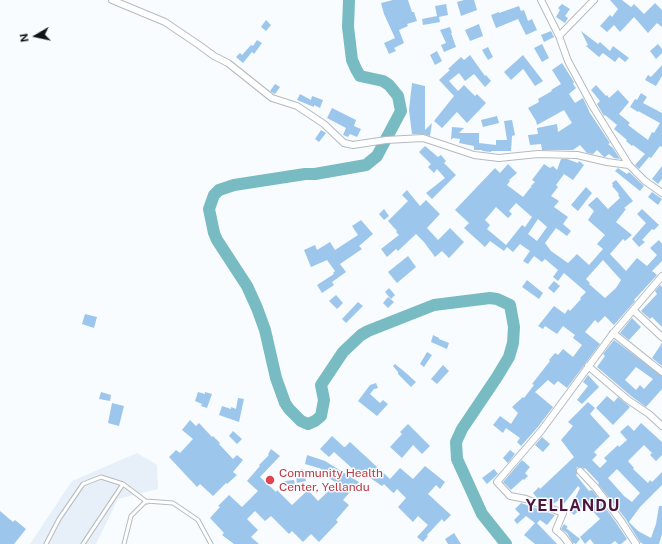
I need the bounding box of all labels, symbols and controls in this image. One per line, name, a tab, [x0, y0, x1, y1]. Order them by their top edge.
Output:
north arrow	[16, 16, 56, 56]
text: N	[18, 33, 31, 43]
place label: Community Health Center, Yellandu	[279, 466, 383, 494]
marker: Community Health Center, Yellandu	[264, 474, 276, 486]
district label: YELLANDU	[526, 496, 620, 516]

